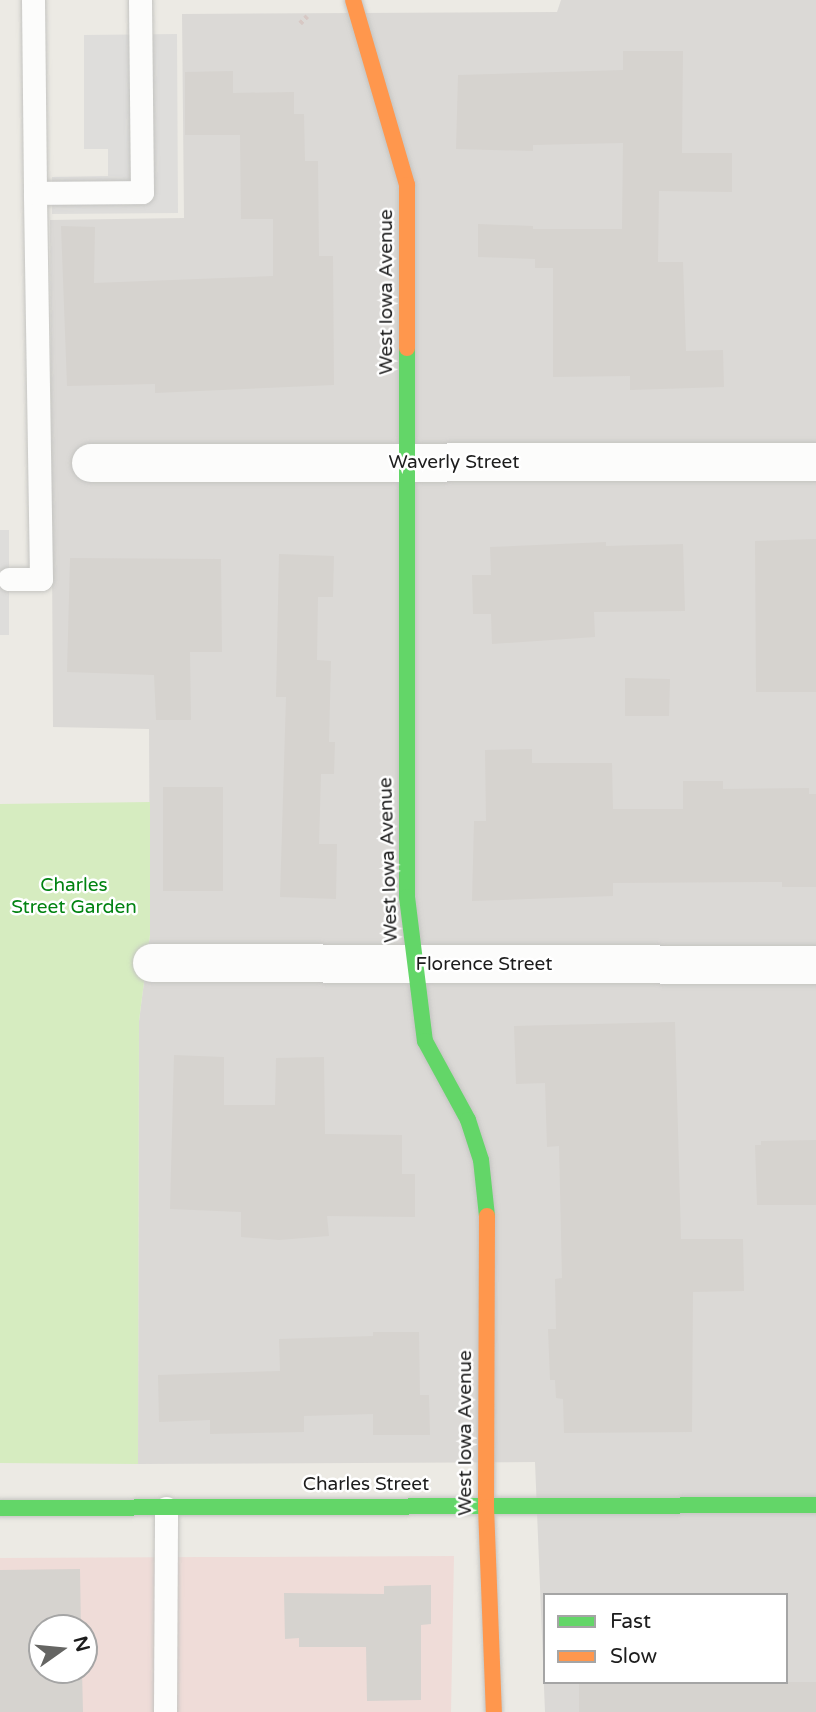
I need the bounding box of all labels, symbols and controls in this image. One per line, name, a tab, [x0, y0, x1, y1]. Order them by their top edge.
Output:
street label: West Iowa Avenue	[376, 209, 398, 375]
street label: Waverly Street	[388, 452, 520, 474]
street label: West Iowa Avenue	[375, 777, 403, 943]
park label: Charles Street Garden	[11, 875, 137, 919]
street label: Florence Street	[415, 954, 553, 976]
street label: West Iowa Avenue	[455, 1350, 477, 1516]
street label: Charles Street	[303, 1474, 429, 1496]
legend	[543, 1593, 788, 1684]
text: Fast	[610, 1609, 651, 1634]
north arrow	[28, 1614, 98, 1684]
text: N	[69, 1634, 94, 1654]
text: Slow	[610, 1644, 657, 1669]

